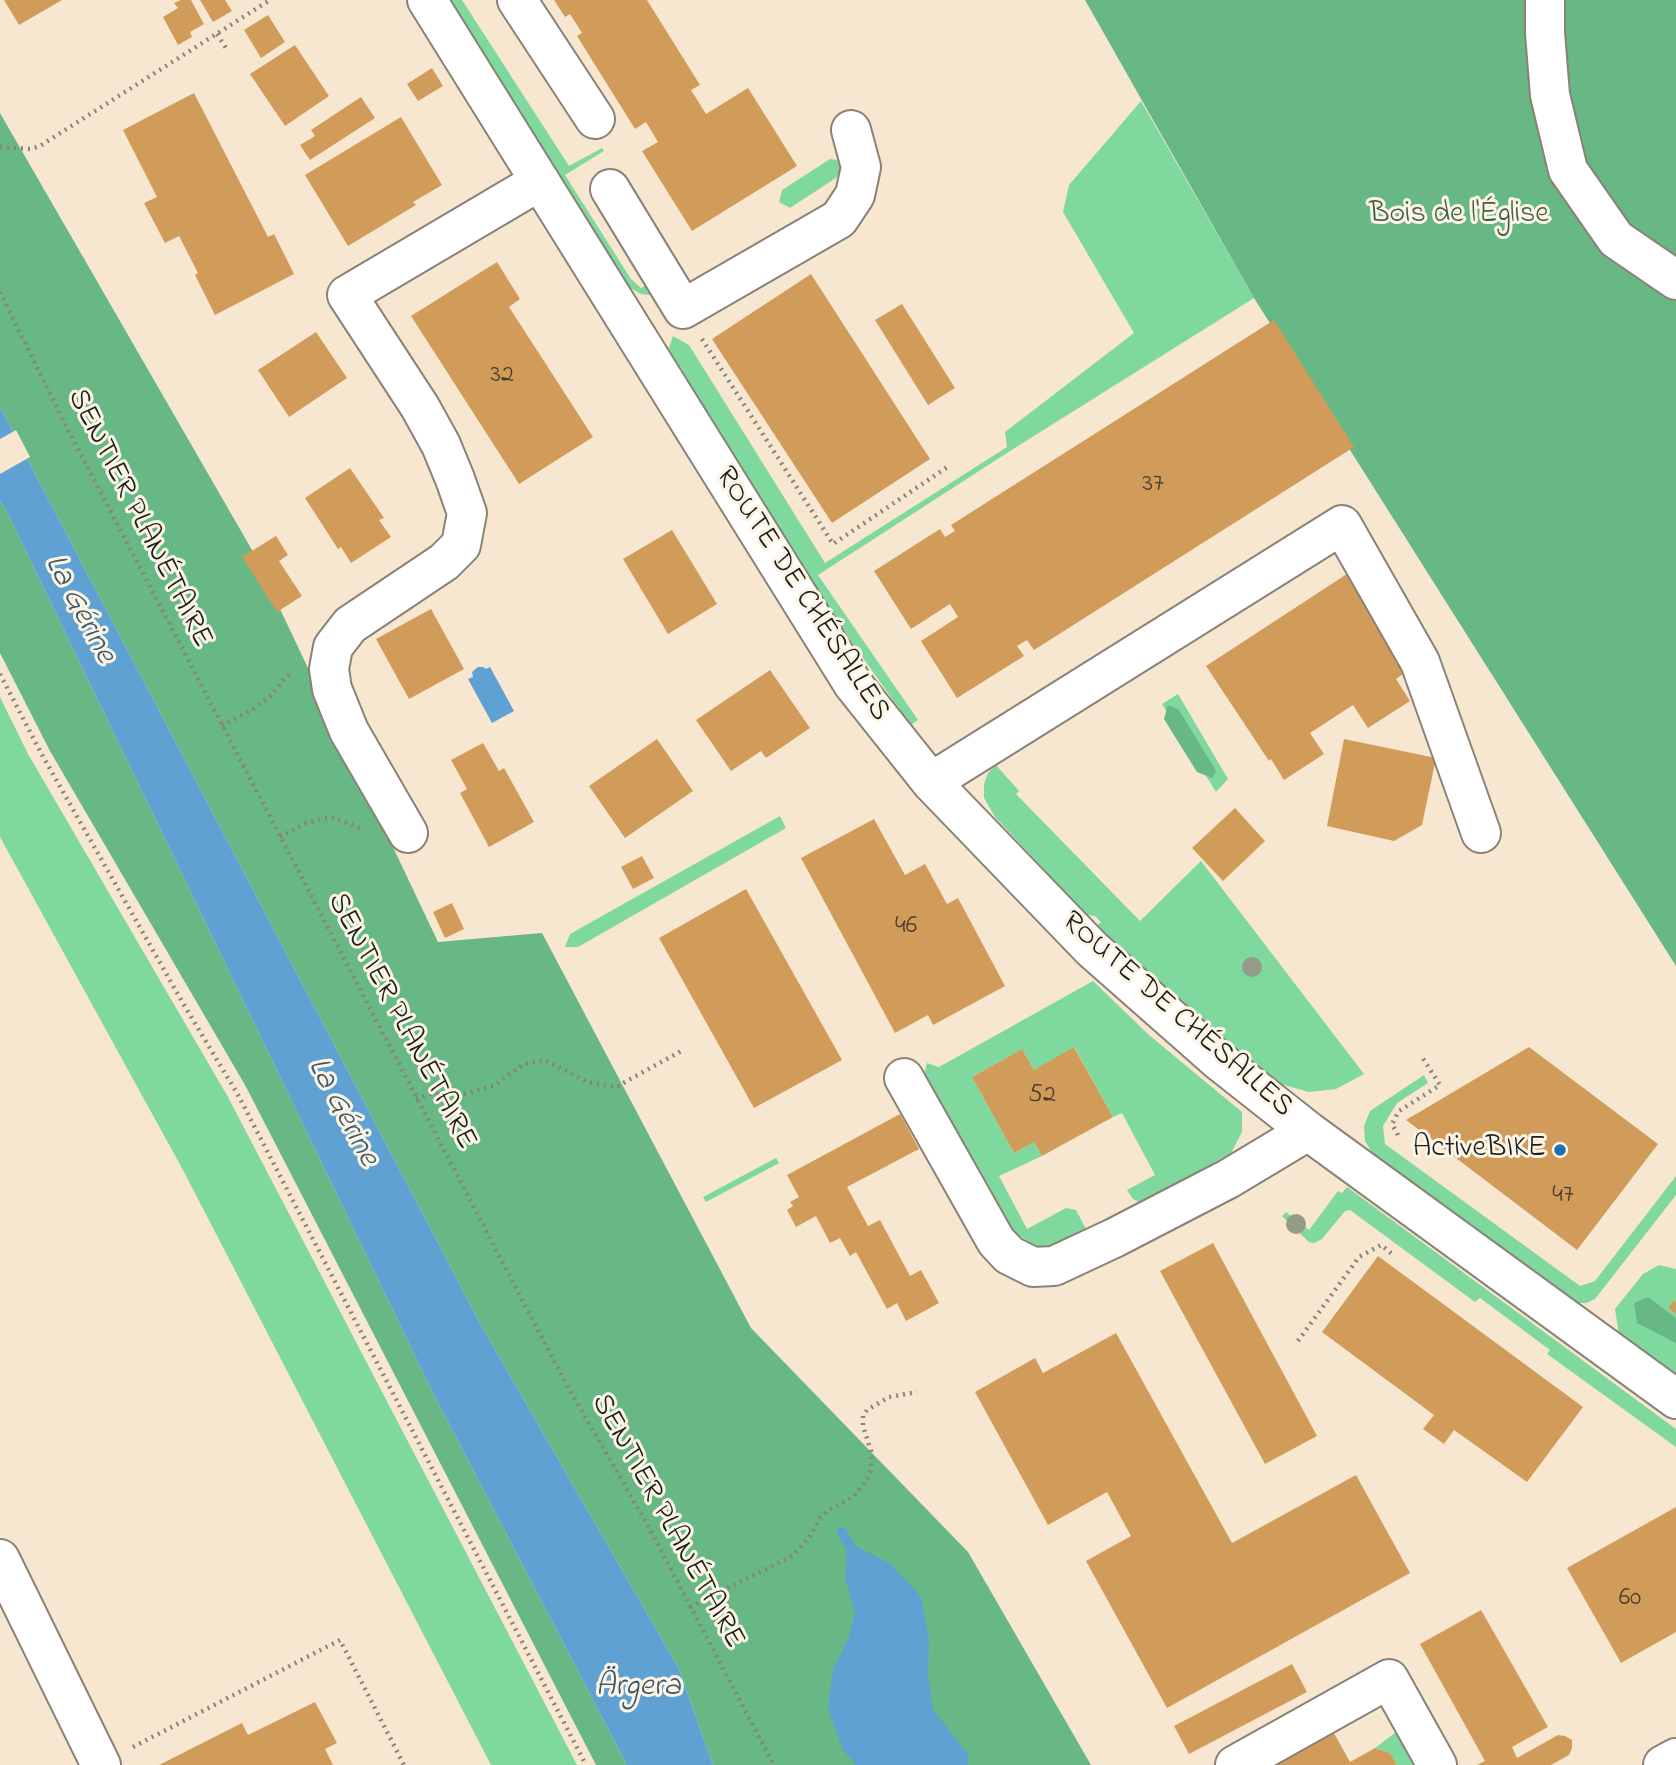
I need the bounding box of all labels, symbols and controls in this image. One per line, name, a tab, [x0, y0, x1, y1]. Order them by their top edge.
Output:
park label: Bois de l'Église	[1369, 198, 1549, 234]
house number: 32	[490, 361, 514, 393]
street label: SENTIER PLANÉTAIRE	[57, 384, 219, 654]
street label: ROUTE DE CHÉSALLES	[705, 461, 897, 729]
house number: 37	[1142, 470, 1164, 502]
water label: La Gérine	[34, 549, 122, 671]
street label: SENTIER PLANÉTAIRE	[317, 888, 483, 1156]
street label: ROUTE DE CHÉSALLES	[1053, 905, 1299, 1127]
house number: 46	[895, 912, 917, 944]
water label: La Gérine	[297, 1052, 385, 1174]
house number: 52	[1028, 1081, 1056, 1113]
place label: ActiveBIKE	[1413, 1132, 1546, 1168]
marker: ActiveBIKE	[1552, 1142, 1568, 1158]
house number: 47	[1552, 1181, 1574, 1213]
street label: SENTIER PLANÉTAIRE	[581, 1389, 751, 1655]
house number: 60	[1619, 1584, 1641, 1616]
water label: Ärgera	[595, 1670, 681, 1708]

